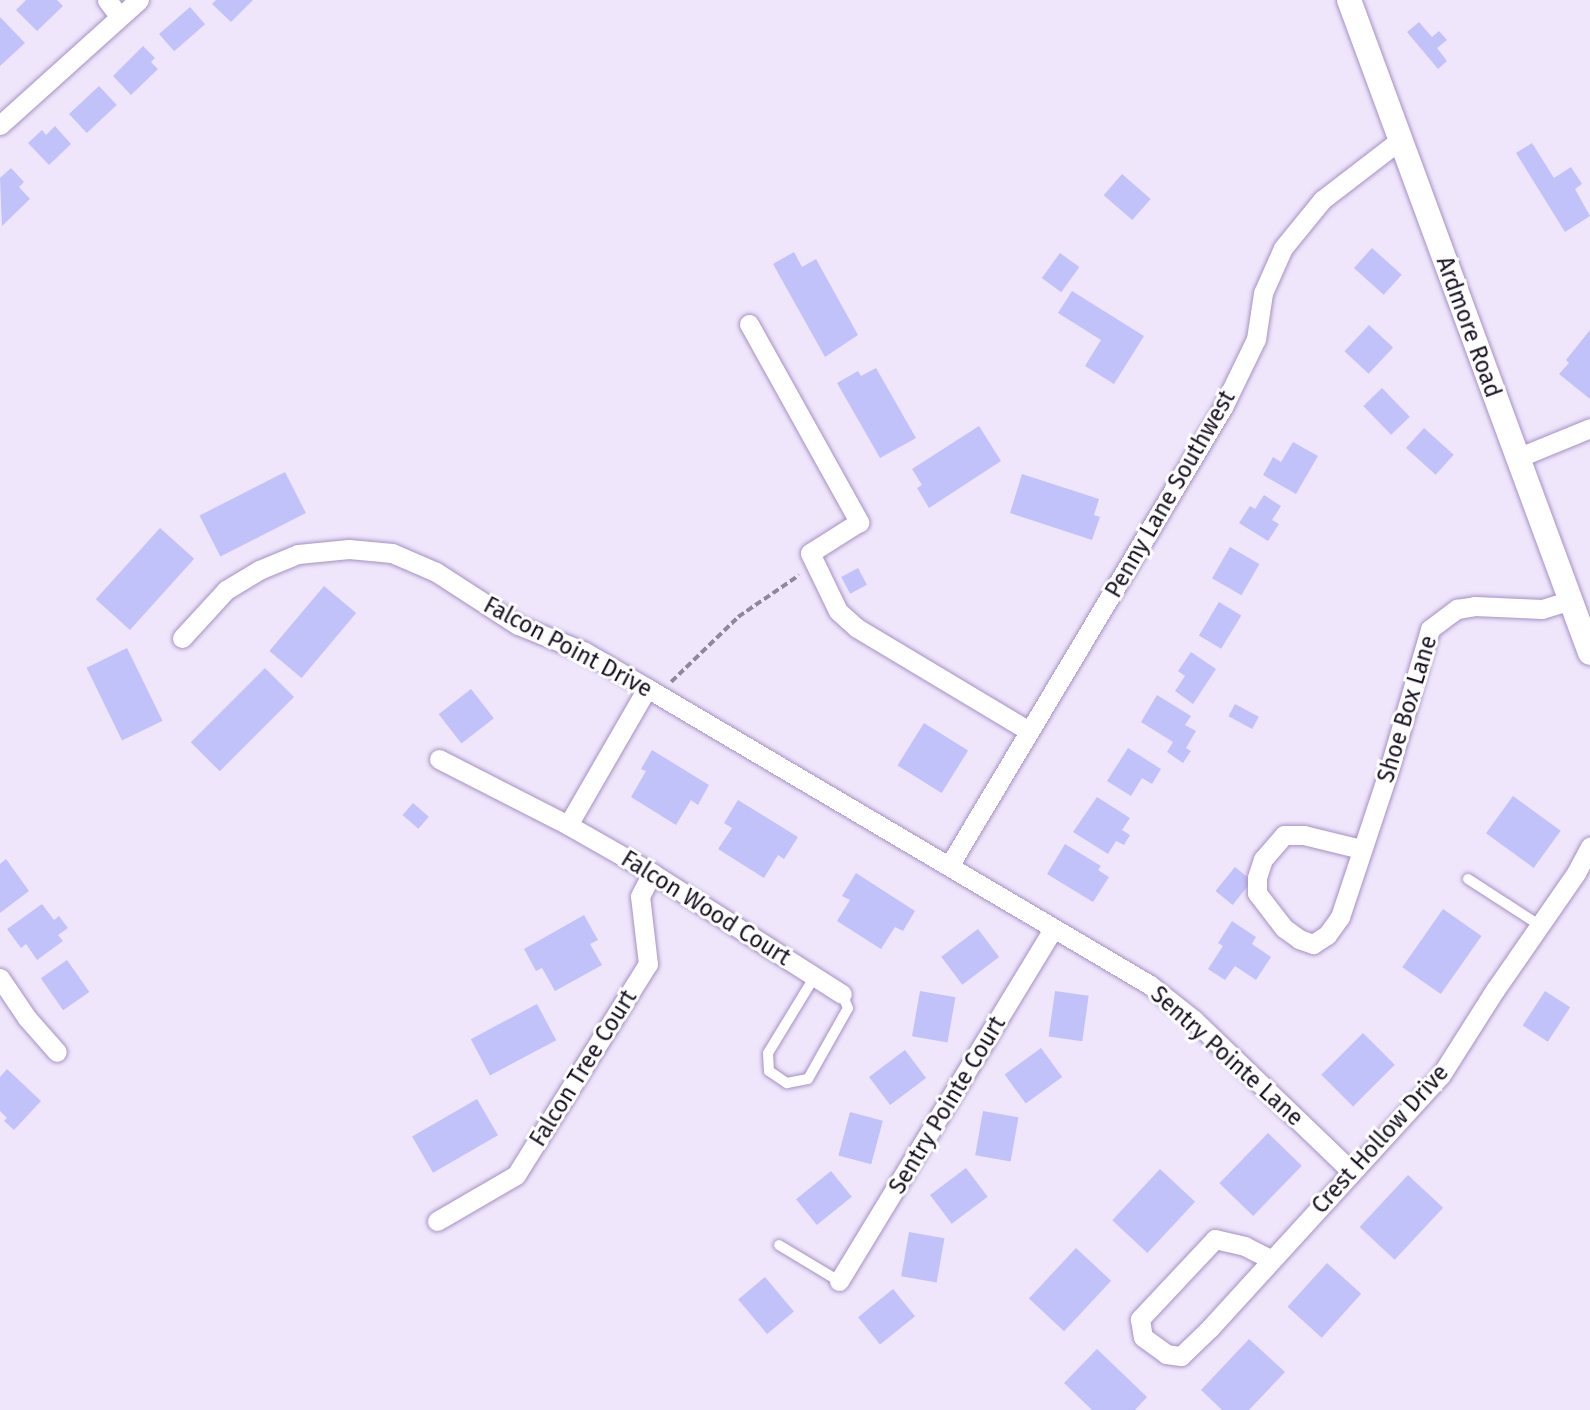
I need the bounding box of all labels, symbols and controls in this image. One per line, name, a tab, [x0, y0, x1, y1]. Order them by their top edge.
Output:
street label: Ardmore Road	[1431, 253, 1507, 401]
street label: Penny Lane Southwest	[1099, 386, 1241, 602]
street label: Falcon Point Drive	[479, 591, 657, 703]
street label: Shoe Box Lane	[1372, 632, 1442, 786]
street label: Falcon Wood Court	[616, 845, 796, 971]
street label: Sentry Pointe Lane	[1145, 980, 1309, 1132]
street label: Falcon Tree Court	[524, 985, 642, 1151]
street label: Sentry Pointe Court	[883, 1011, 1011, 1199]
street label: Crest Hollow Drive	[1306, 1059, 1454, 1219]

